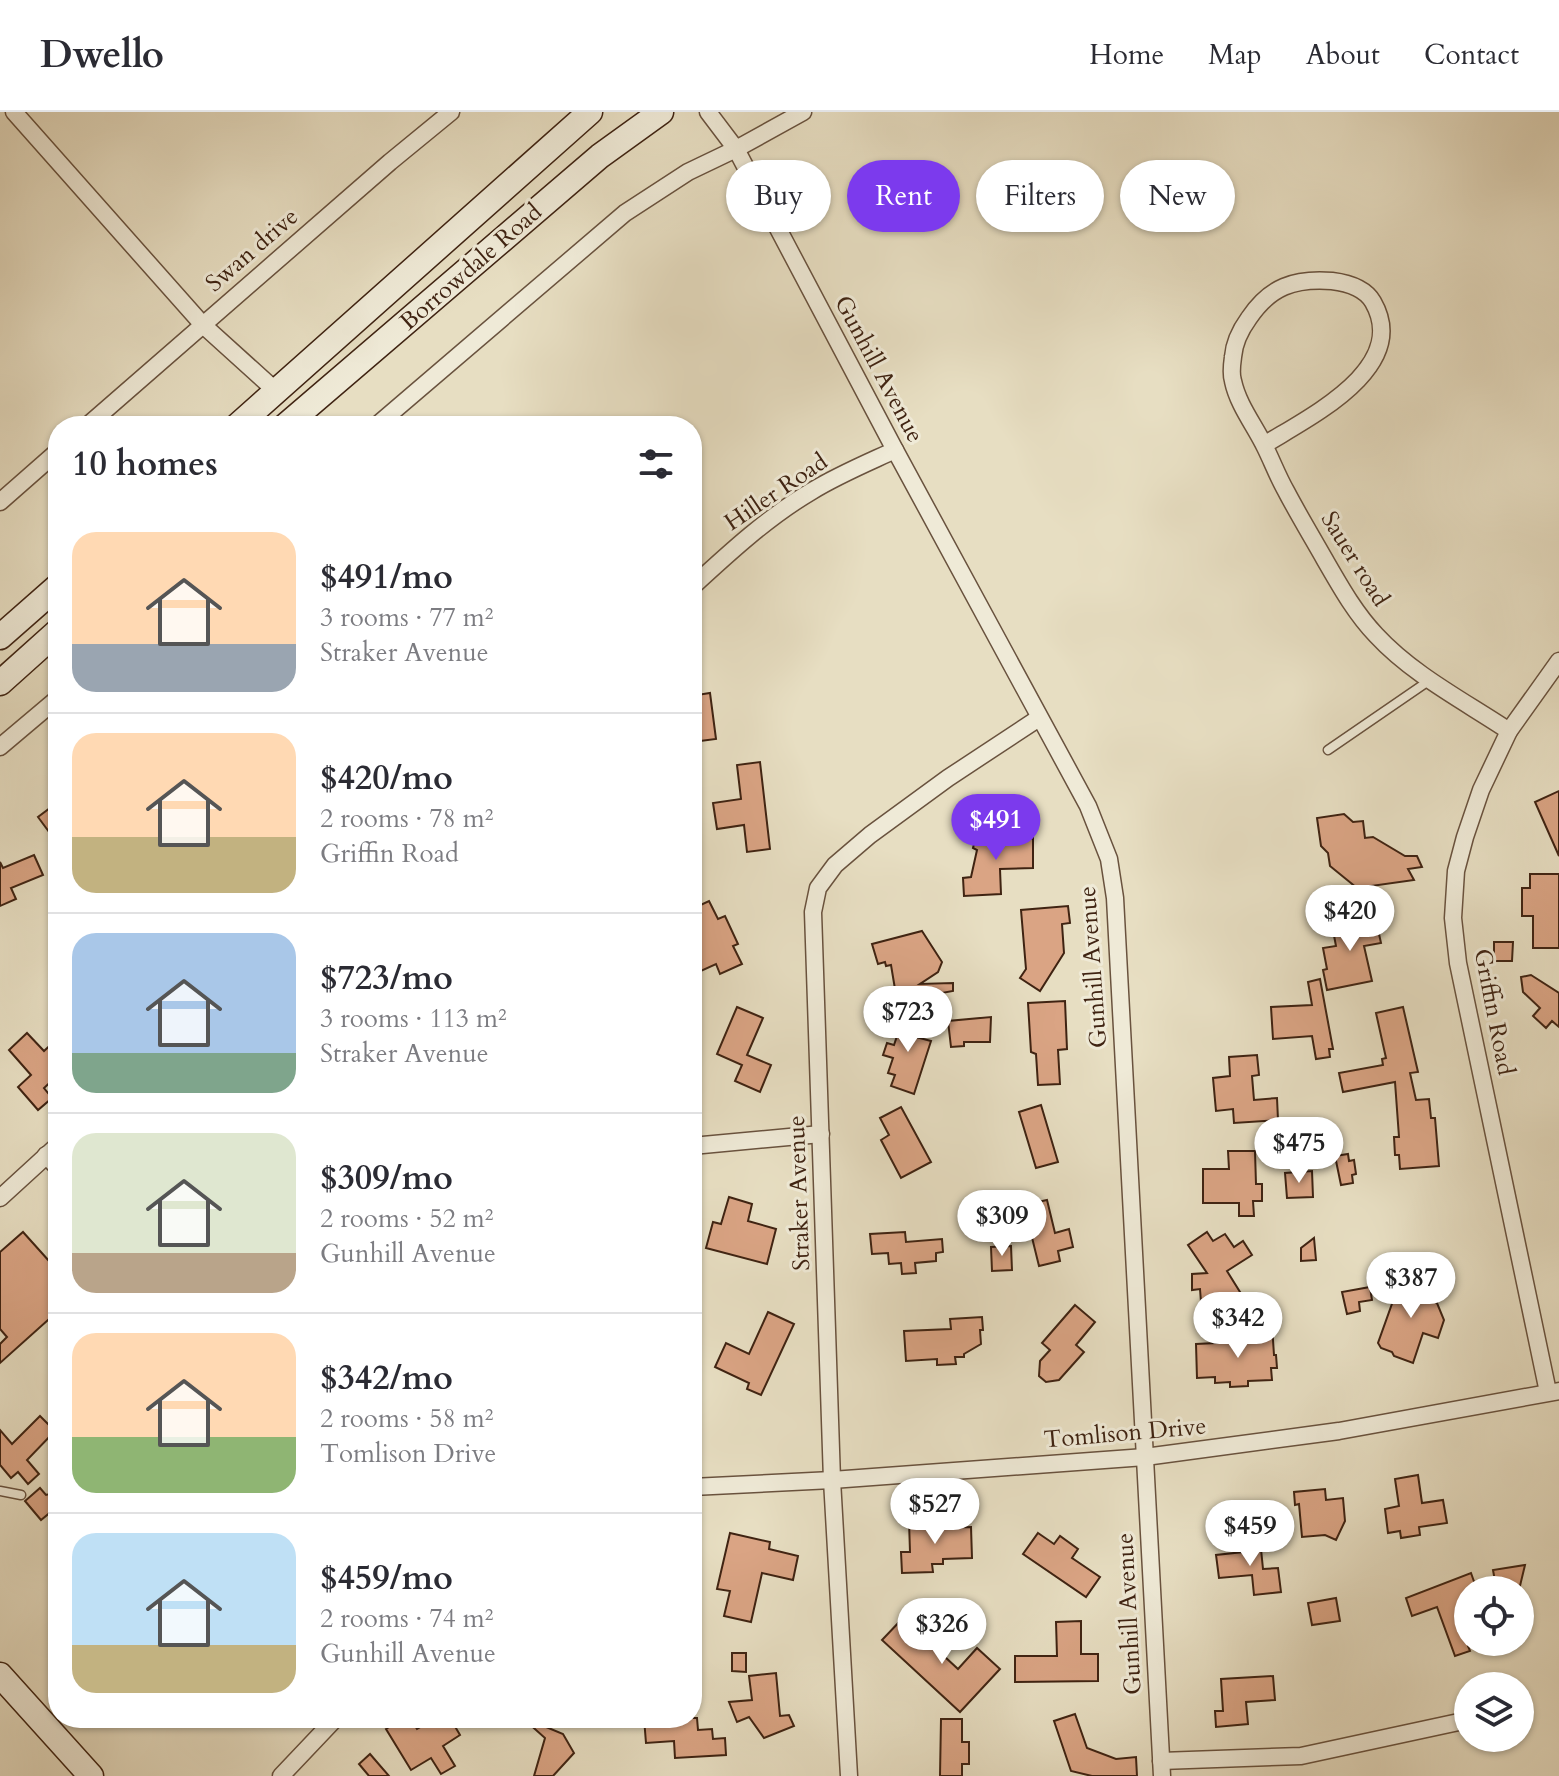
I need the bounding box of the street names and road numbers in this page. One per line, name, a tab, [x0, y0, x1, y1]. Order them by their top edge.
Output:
street label: Borrowdale Road	[393, 196, 549, 338]
street label: Swan drive	[199, 200, 305, 300]
street label: Gunhill Avenue	[826, 290, 932, 448]
street label: Hiller Road	[718, 445, 834, 539]
street label: Sauer road	[1313, 505, 1397, 613]
street label: Gunhill Avenue	[1071, 885, 1115, 1049]
street label: Griffin Road	[1466, 946, 1522, 1078]
street label: Straker Avenue	[780, 1115, 818, 1271]
street label: Tomlison Drive	[1042, 1409, 1208, 1457]
street label: Gunhill Avenue	[1108, 1532, 1150, 1696]

